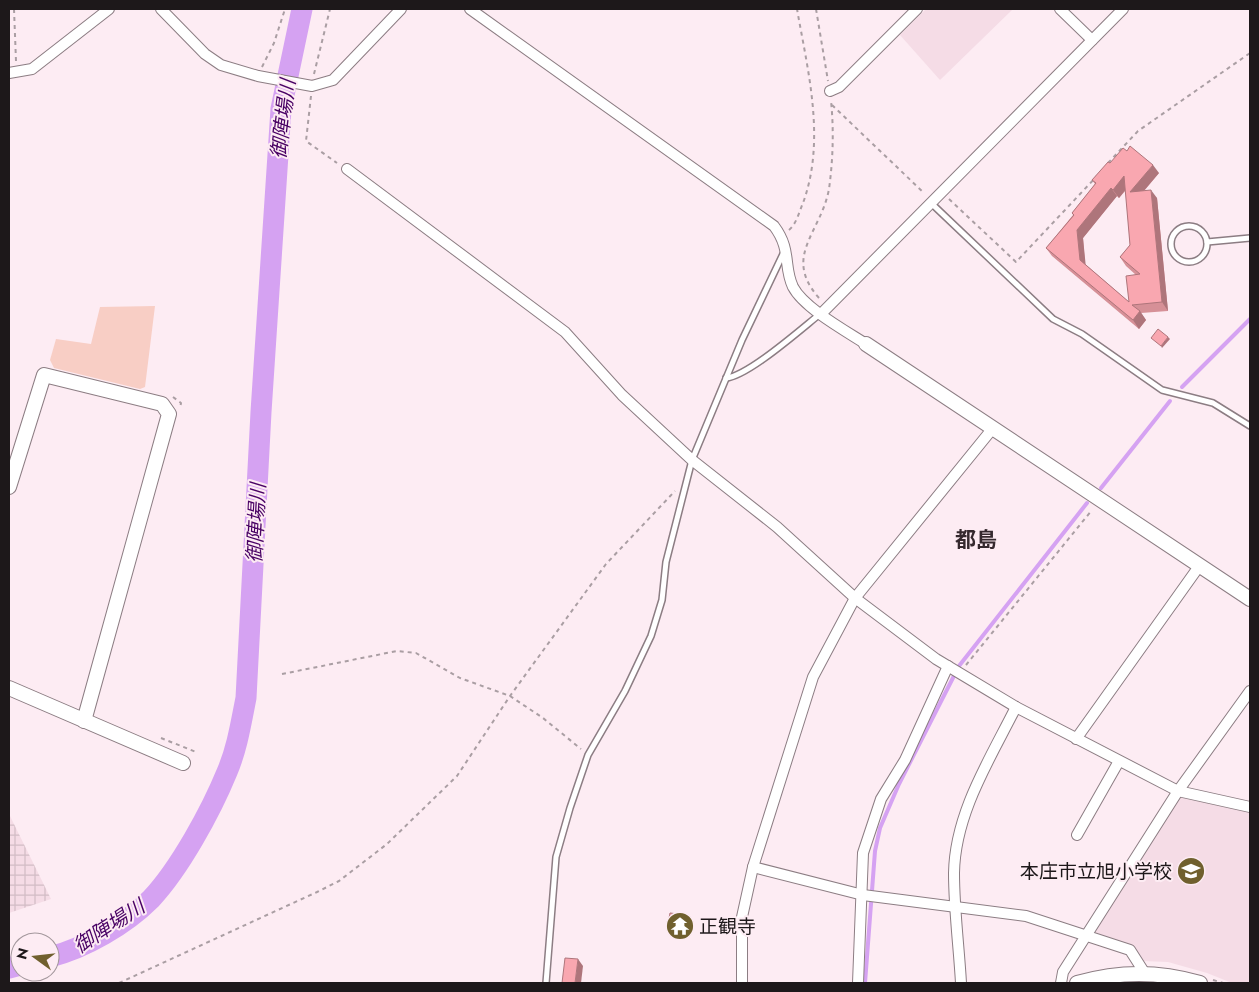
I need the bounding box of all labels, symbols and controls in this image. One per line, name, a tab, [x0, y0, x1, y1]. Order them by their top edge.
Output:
water label: 御陣場川	[264, 76, 303, 161]
water label: 御陣場川	[240, 480, 273, 564]
district label: 都島	[955, 525, 997, 555]
school or university icon: 本庄市立旭小学校	[1176, 856, 1206, 886]
place label: 本庄市立旭小学校	[1020, 858, 1172, 885]
water label: 御陣場川	[68, 891, 152, 960]
temple icon: 正観寺	[665, 911, 695, 941]
place label: 正観寺	[699, 913, 756, 940]
north arrow	[10, 932, 60, 982]
text: N	[11, 946, 34, 962]

